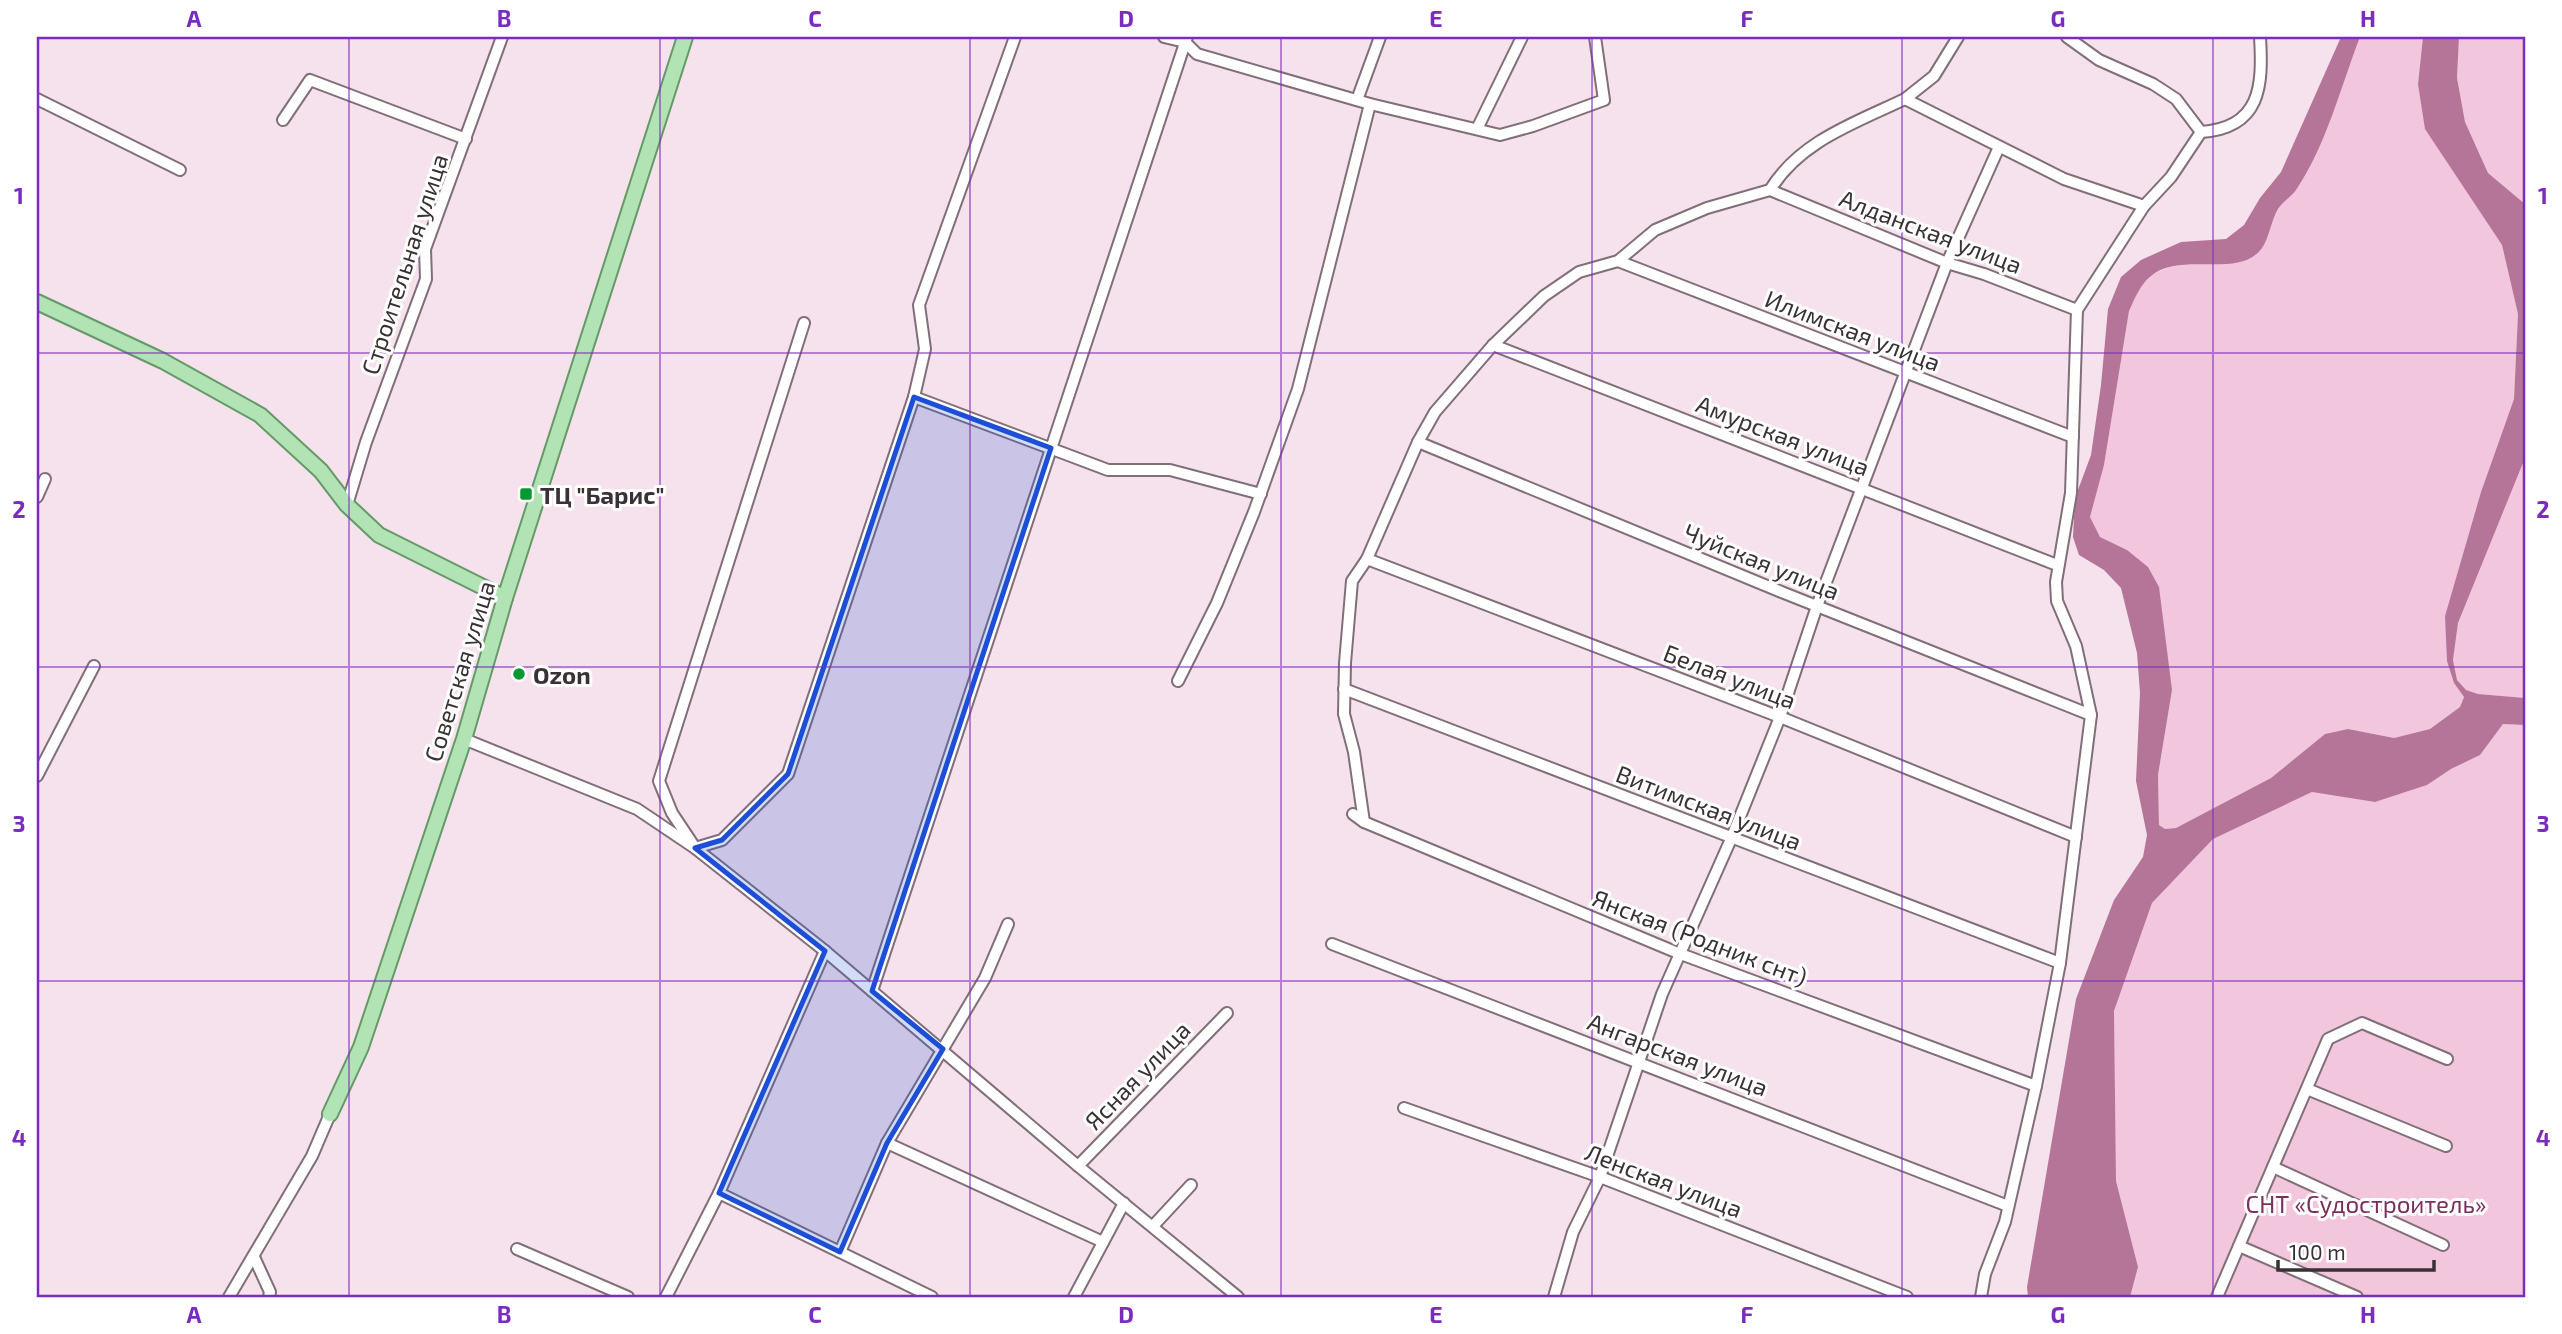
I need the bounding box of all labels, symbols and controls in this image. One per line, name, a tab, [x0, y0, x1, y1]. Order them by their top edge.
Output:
text: A	[186, 4, 202, 32]
text: B	[497, 4, 511, 32]
text: C	[808, 4, 822, 32]
text: D	[1118, 4, 1134, 32]
text: E	[1429, 4, 1443, 32]
text: F	[1741, 4, 1754, 32]
text: G	[2051, 4, 2065, 32]
text: H	[2360, 4, 2376, 32]
street label: Строительная улица	[355, 150, 454, 378]
text: 1	[14, 181, 24, 209]
text: 1	[2538, 181, 2548, 209]
street label: Алданская улица	[1835, 183, 2026, 280]
street label: Илимская улица	[1761, 283, 1945, 378]
street label: Амурская улица	[1692, 389, 1874, 482]
place label: ТЦ "Барис"	[540, 480, 664, 509]
marker: ТЦ "Барис"	[518, 486, 534, 502]
text: 2	[12, 495, 26, 523]
text: 2	[2536, 495, 2550, 523]
street label: Чуйская улица	[1680, 517, 1844, 606]
street label: Советская улица	[418, 577, 501, 765]
street label: Белая улица	[1659, 637, 1800, 715]
place label: Ozon	[533, 660, 591, 689]
marker: Ozon	[511, 666, 527, 682]
street label: Витимская улица	[1612, 758, 1806, 857]
text: 3	[12, 809, 26, 837]
text: 3	[2536, 809, 2550, 837]
street label: Янская (Родник снт)	[1589, 883, 1811, 991]
street label: Ангарская улица	[1583, 1006, 1772, 1103]
street label: Ясная улица	[1078, 1015, 1196, 1136]
text: 4	[12, 1123, 26, 1151]
text: 4	[2536, 1123, 2550, 1151]
street label: Ленская улица	[1581, 1137, 1747, 1224]
park label: СНТ «Судостроитель»	[2245, 1189, 2487, 1219]
scale bar	[2278, 1229, 2434, 1273]
text: 100 m	[2289, 1239, 2346, 1264]
text: A	[186, 1300, 202, 1328]
text: B	[497, 1300, 511, 1328]
text: C	[808, 1300, 822, 1328]
text: D	[1118, 1300, 1134, 1328]
text: E	[1429, 1300, 1443, 1328]
text: F	[1741, 1300, 1754, 1328]
text: G	[2051, 1300, 2065, 1328]
text: H	[2360, 1300, 2376, 1328]

